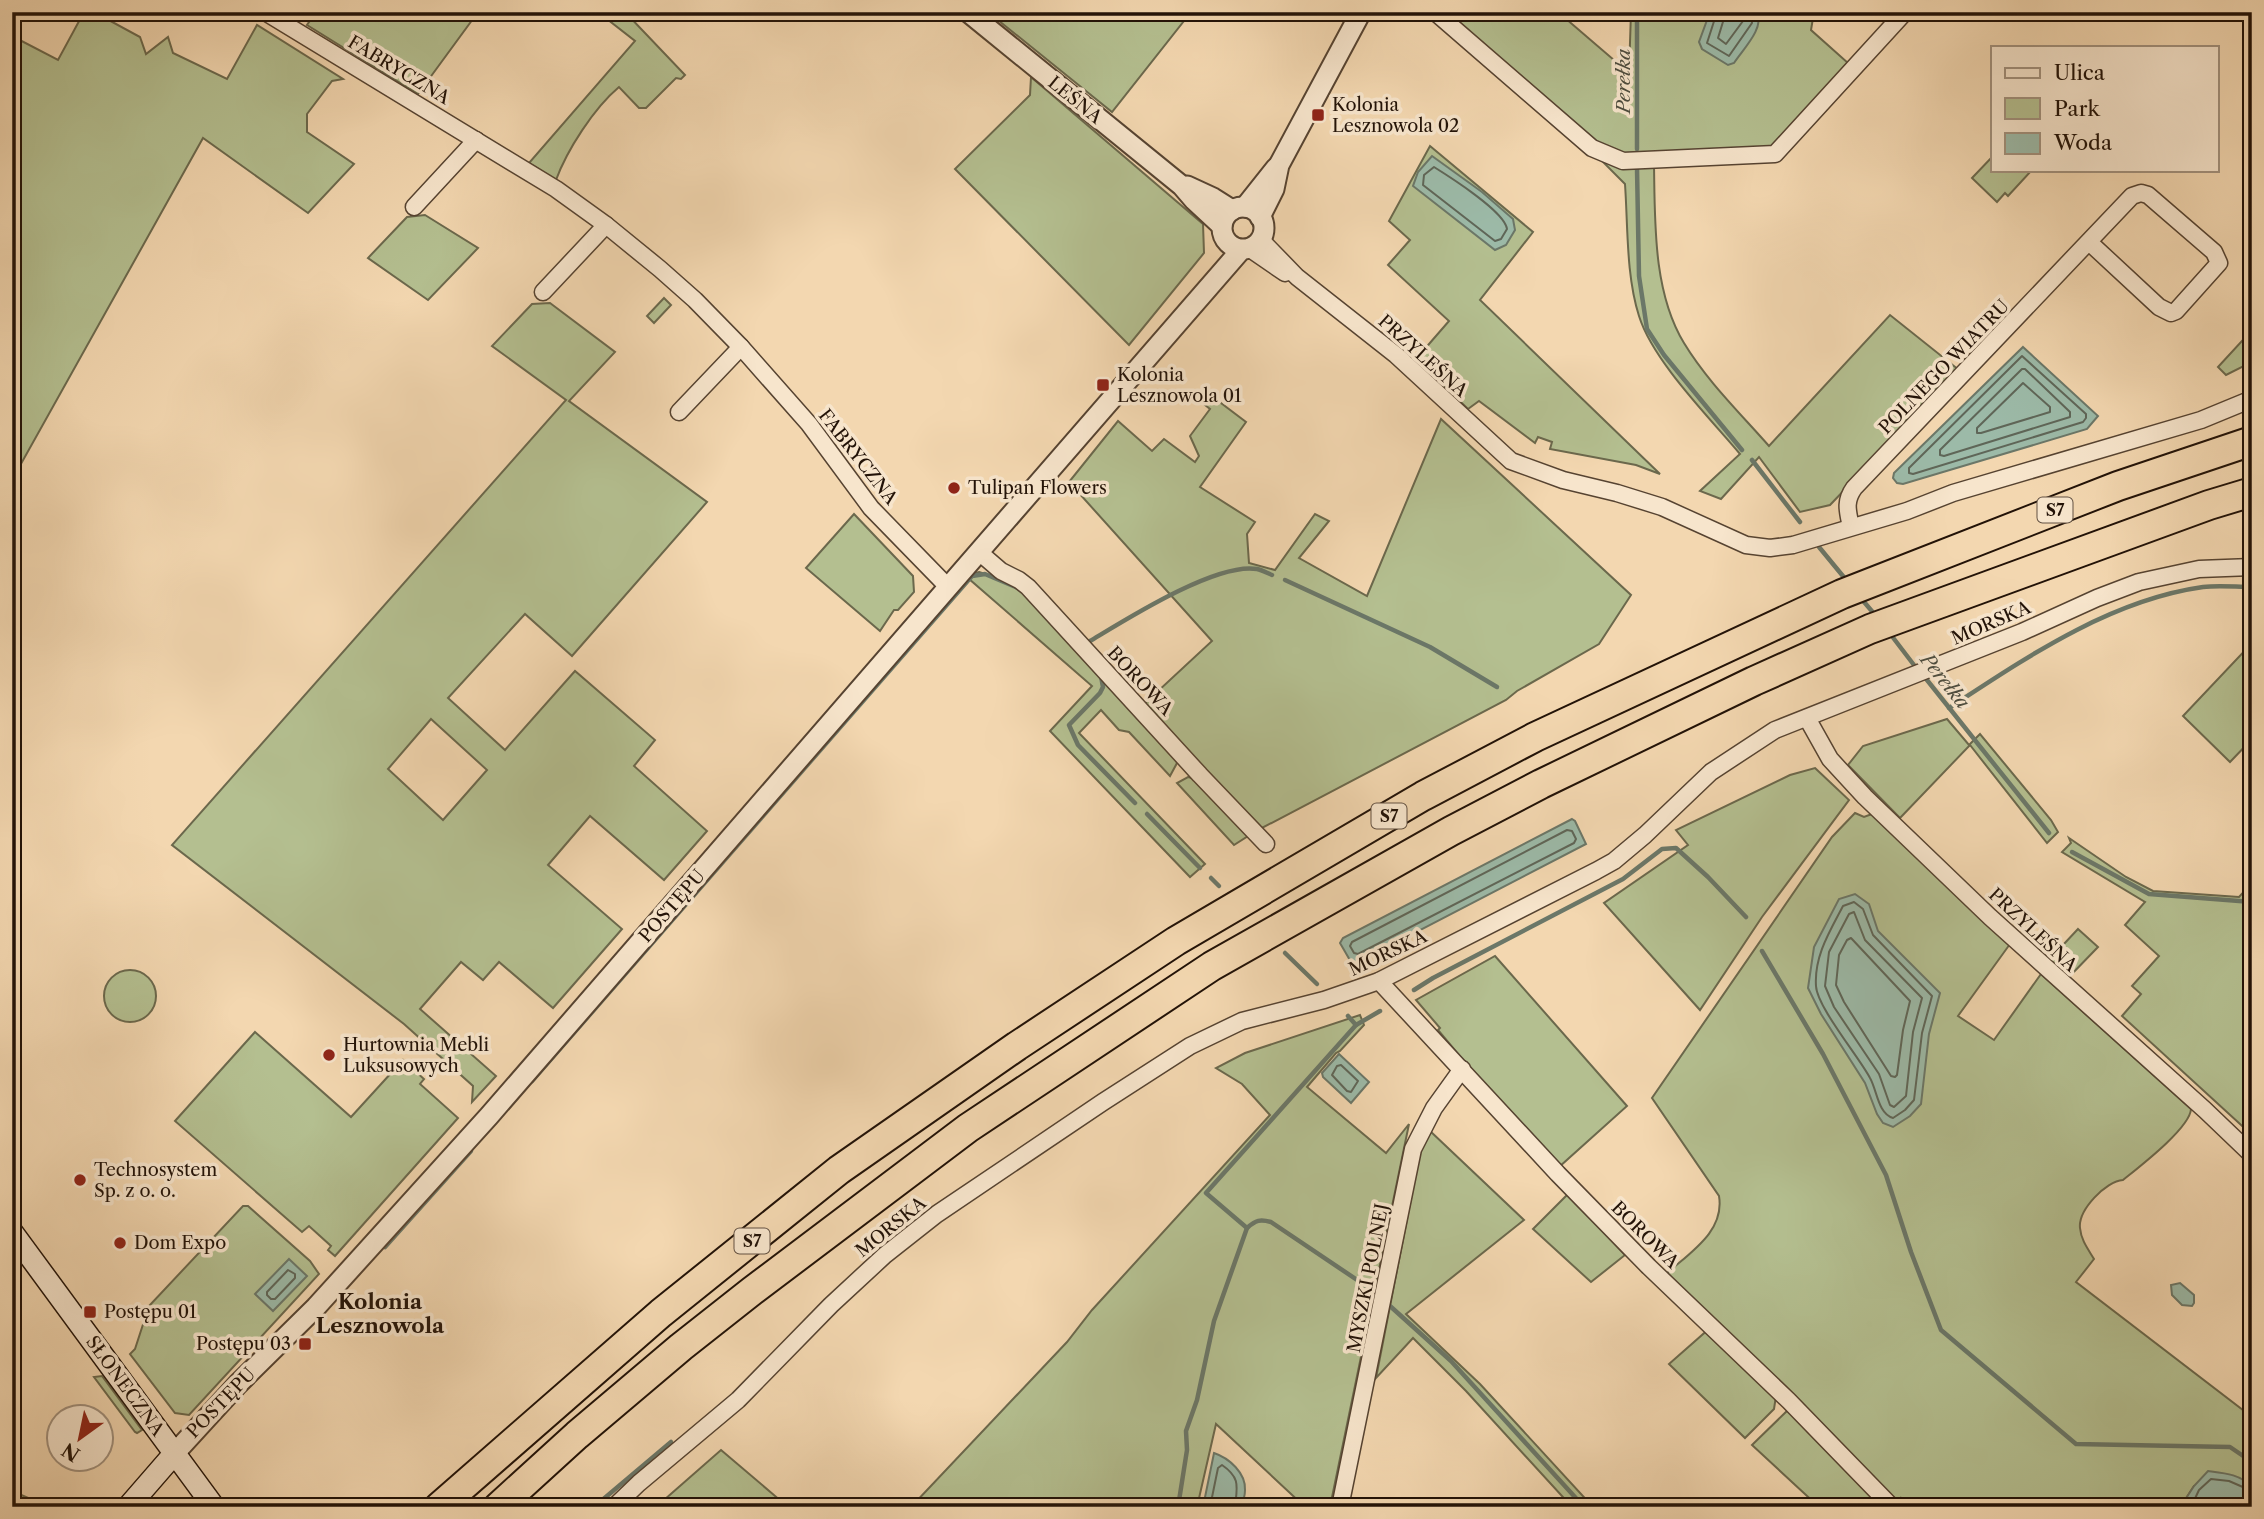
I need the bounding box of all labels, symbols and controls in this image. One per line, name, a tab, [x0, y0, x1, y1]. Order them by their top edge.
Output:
street label: FABRYCZNA	[344, 31, 455, 109]
legend	[1991, 46, 2218, 172]
water label: Perełka	[1612, 48, 1635, 115]
text: Ulica	[2054, 60, 2106, 85]
street label: LEŚNA	[1044, 71, 1108, 129]
place label: Kolonia Lesznowola 02	[1332, 94, 1459, 137]
text: Park	[2054, 96, 2100, 121]
marker: Kolonia Lesznowola 02	[1310, 107, 1326, 123]
text: Woda	[2053, 130, 2113, 155]
street label: POLNEGO WIATRU	[1874, 295, 2014, 439]
street label: PRZYLEŚNA	[1374, 309, 1473, 402]
place label: Kolonia Lesznowola 01	[1117, 364, 1242, 407]
marker: Kolonia Lesznowola 01	[1095, 377, 1111, 393]
street label: FABRYCZNA	[814, 405, 903, 510]
place label: Tulipan Flowers	[968, 477, 1107, 499]
marker: Tulipan Flowers	[946, 480, 962, 496]
road number: S7	[2038, 498, 2072, 523]
street label: MORSKA	[1948, 596, 2035, 650]
street label: BOROWA	[1102, 642, 1178, 721]
water label: Perełka	[1914, 647, 1975, 714]
road number: S7	[1372, 804, 1406, 828]
street label: POSTĘPU	[634, 865, 710, 947]
street label: PRZYLEŚNA	[1984, 883, 2083, 977]
street label: MORSKA	[1345, 925, 1431, 981]
place label: Hurtownia Mebli Luksusowych	[343, 1034, 489, 1077]
marker: Hurtownia Mebli Luksusowych	[321, 1047, 337, 1063]
place label: Technosystem Sp. z o. o.	[94, 1159, 217, 1202]
marker: Technosystem Sp. z o. o.	[72, 1172, 88, 1188]
street label: MORSKA	[851, 1192, 931, 1262]
street label: BOROWA	[1607, 1197, 1684, 1274]
street label: MYSZKI POLNEJ	[1343, 1202, 1393, 1354]
road number: S7	[734, 1228, 770, 1254]
place label: Dom Expo	[134, 1232, 226, 1254]
marker: Dom Expo	[112, 1235, 128, 1251]
district label: Kolonia Lesznowola	[316, 1289, 445, 1338]
place label: Postępu 01	[104, 1301, 197, 1323]
marker: Postępu 01	[82, 1304, 98, 1320]
street label: SŁONECZNA	[81, 1331, 169, 1441]
place label: Postępu 03	[196, 1333, 291, 1355]
marker: Postępu 03	[297, 1336, 313, 1352]
street label: POSTĘPU	[182, 1363, 260, 1443]
north arrow	[46, 1404, 116, 1474]
text: N	[58, 1438, 84, 1466]

